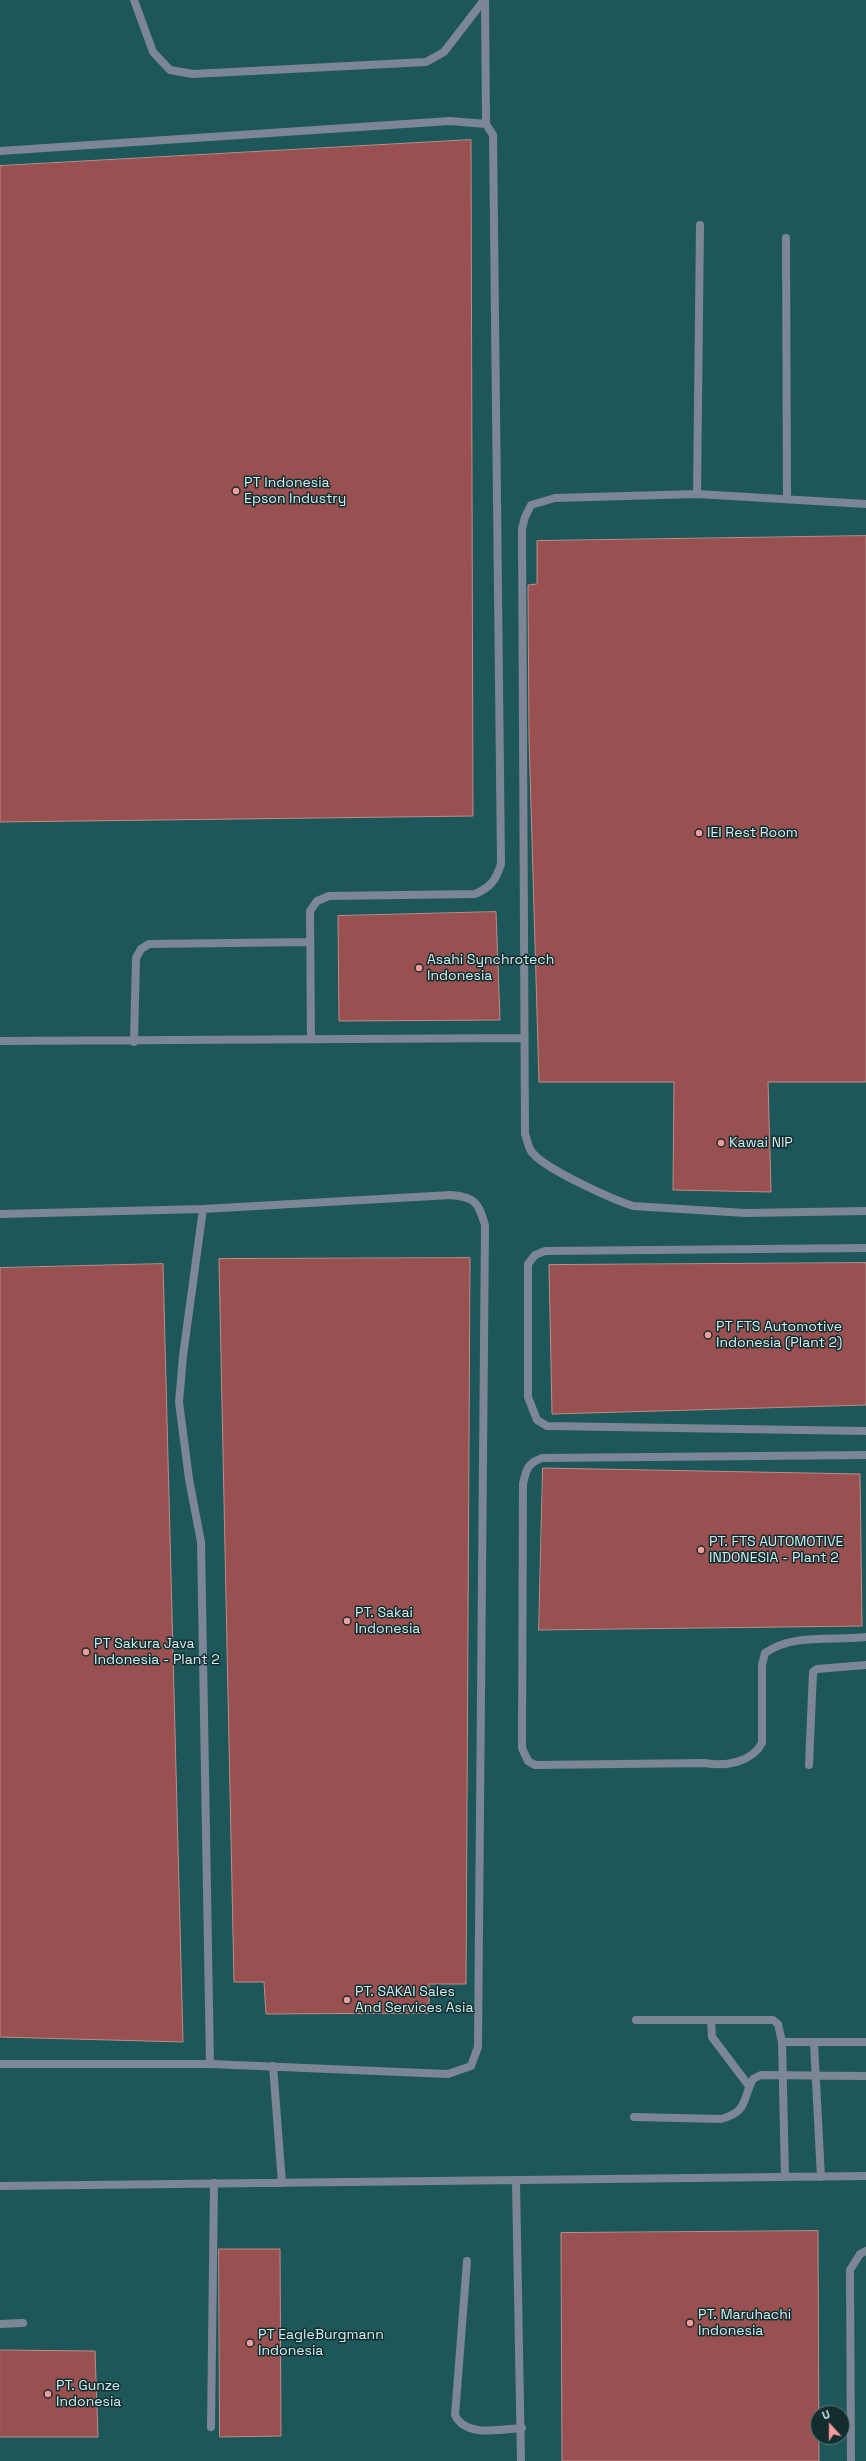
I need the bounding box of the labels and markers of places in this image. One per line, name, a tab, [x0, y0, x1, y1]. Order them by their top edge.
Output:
place label: PT Indonesia Epson Industry	[244, 475, 346, 508]
marker: PT Indonesia Epson Industry	[231, 486, 241, 496]
place label: IEI Rest Room	[707, 825, 798, 841]
marker: IEI Rest Room	[694, 828, 704, 838]
place label: Asahi Synchrotech Indonesia	[427, 952, 554, 984]
marker: Asahi Synchrotech Indonesia	[414, 963, 424, 973]
place label: Kawai NIP	[729, 1135, 793, 1151]
marker: Kawai NIP	[716, 1138, 726, 1148]
place label: PT FTS Automotive Indonesia (Plant 2)	[716, 1319, 842, 1352]
marker: PT FTS Automotive Indonesia (Plant 2)	[703, 1330, 713, 1340]
place label: PT. FTS AUTOMOTIVE INDONESIA - Plant 2	[709, 1534, 843, 1566]
marker: PT. FTS AUTOMOTIVE INDONESIA - Plant 2	[696, 1545, 706, 1555]
place label: PT. Sakai Indonesia	[355, 1605, 420, 1638]
marker: PT. Sakai Indonesia	[342, 1616, 352, 1626]
place label: PT Sakura Java Indonesia - Plant 2	[94, 1636, 220, 1668]
marker: PT Sakura Java Indonesia - Plant 2	[81, 1647, 91, 1657]
place label: PT. SAKAI Sales And Services Asia	[355, 1984, 473, 2016]
marker: PT. SAKAI Sales And Services Asia	[342, 1995, 352, 2005]
place label: PT. Maruhachi Indonesia	[698, 2307, 791, 2340]
marker: PT. Maruhachi Indonesia	[685, 2318, 695, 2328]
place label: PT EagleBurgmann Indonesia	[258, 2327, 384, 2360]
marker: PT EagleBurgmann Indonesia	[245, 2338, 255, 2348]
place label: PT. Gunze Indonesia	[56, 2378, 121, 2410]
marker: PT. Gunze Indonesia	[43, 2389, 53, 2399]

